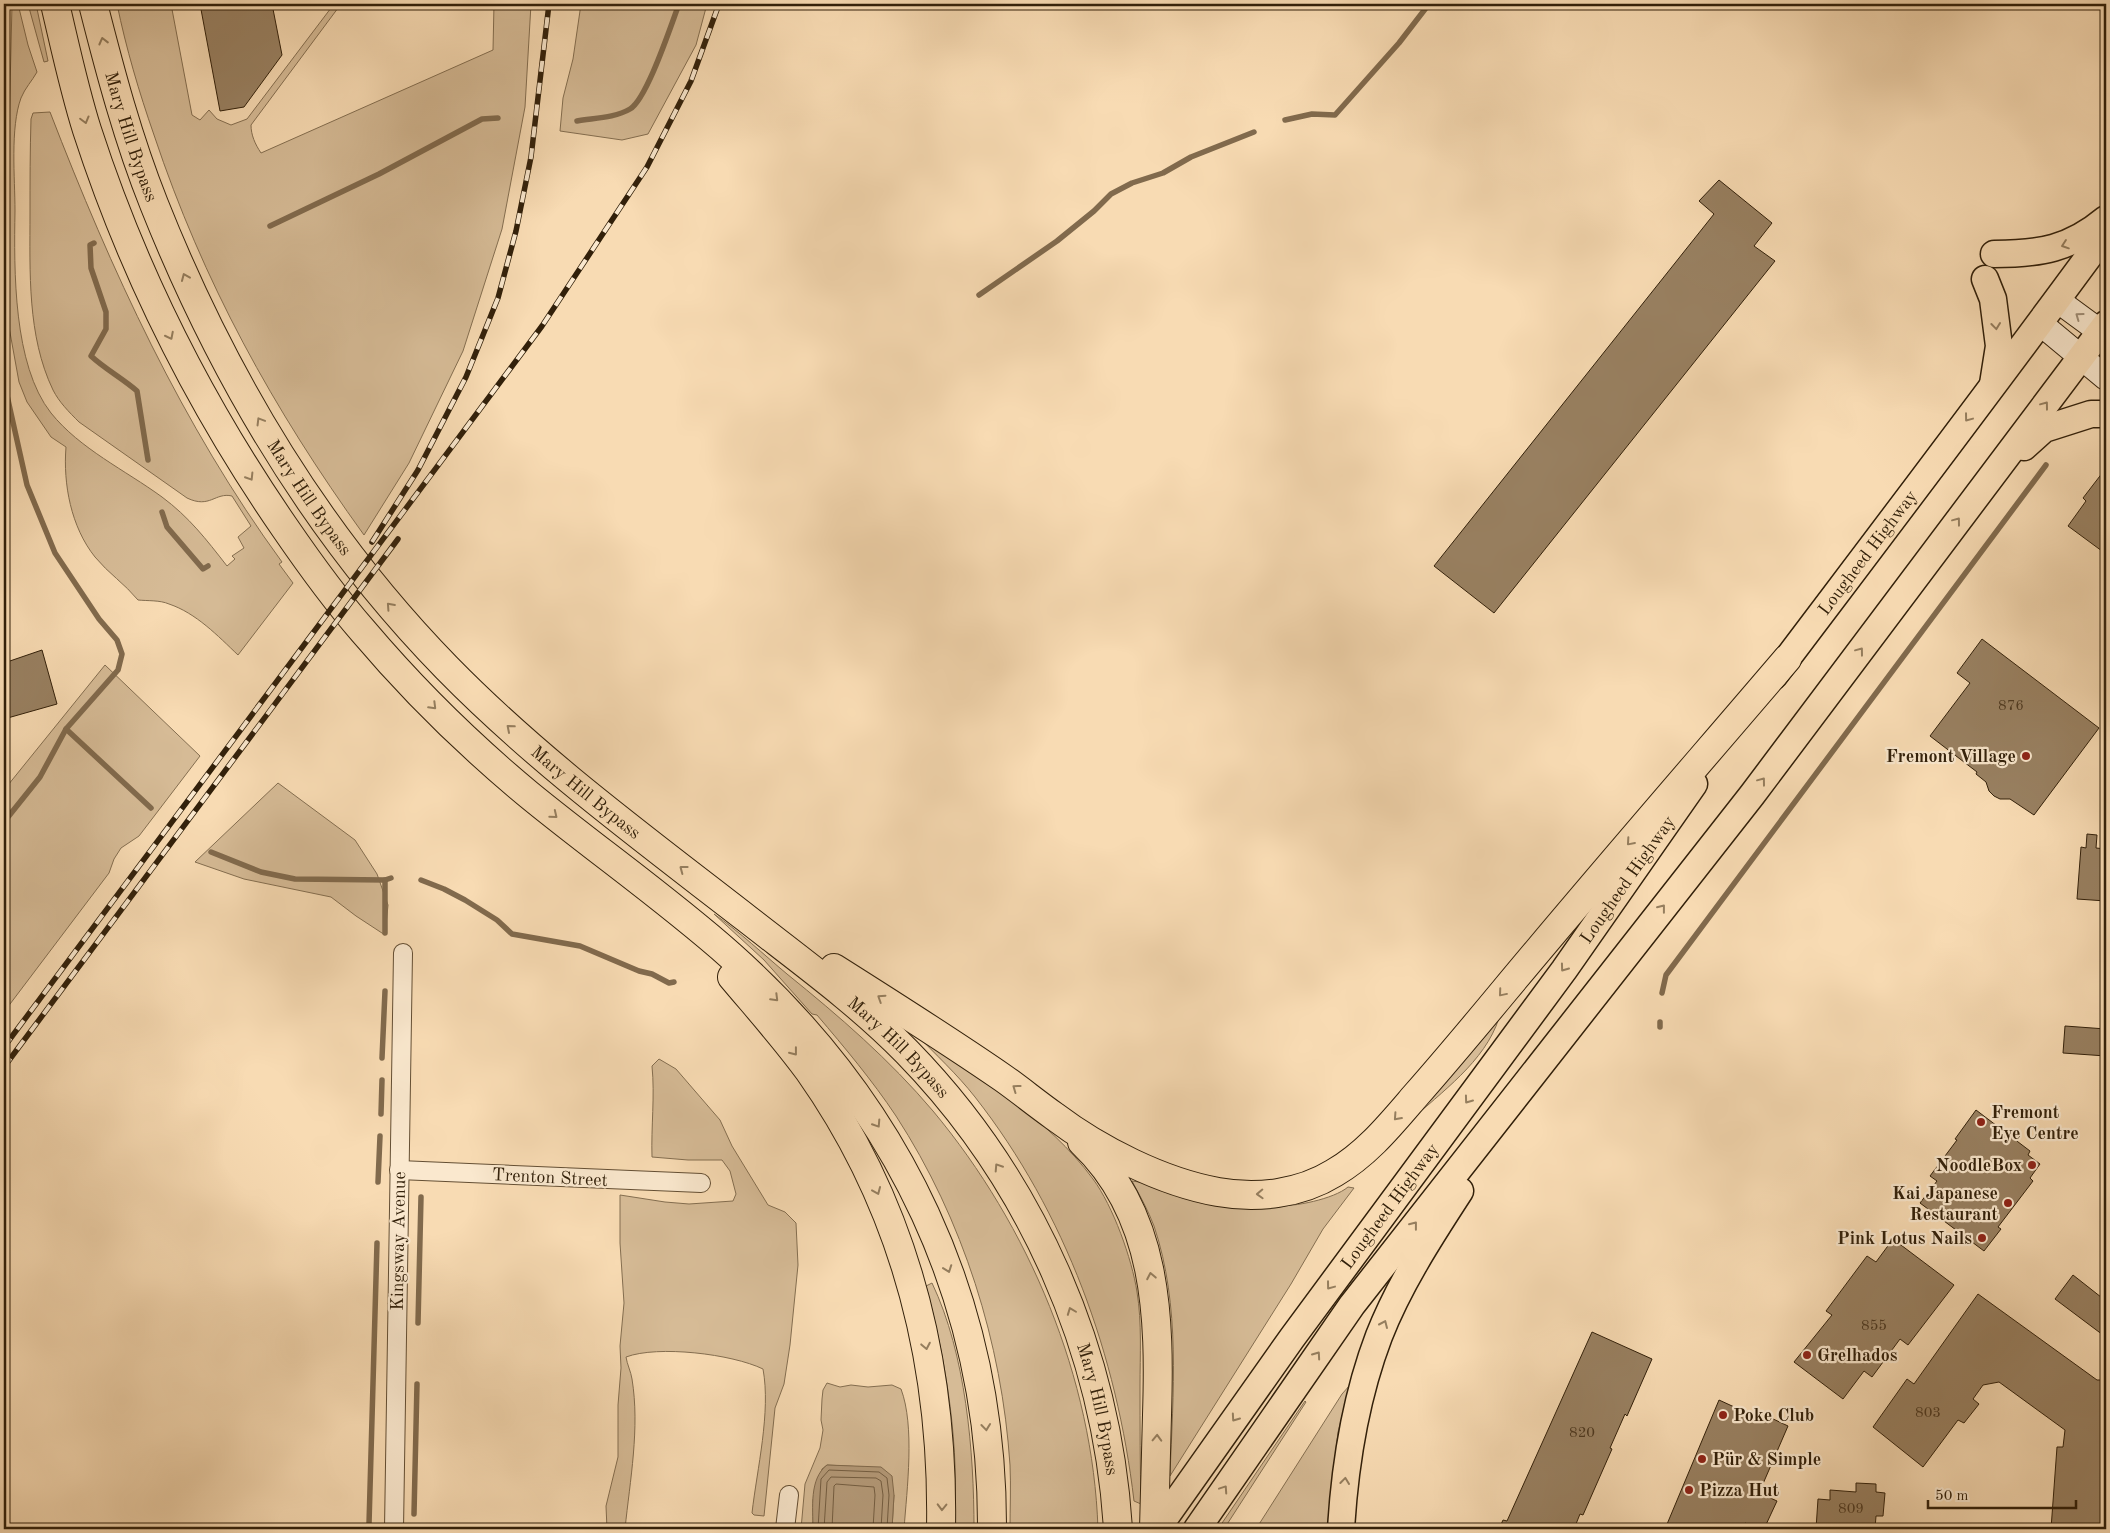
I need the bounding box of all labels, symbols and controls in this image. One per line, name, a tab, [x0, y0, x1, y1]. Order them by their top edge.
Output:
one-way arrow	[98, 37, 109, 46]
street label: Mary Hill Bypass	[101, 70, 160, 205]
one-way arrow	[79, 115, 89, 123]
one-way arrow	[2062, 239, 2070, 249]
one-way arrow	[181, 273, 191, 282]
one-way arrow	[2075, 313, 2085, 322]
one-way arrow	[1990, 323, 2001, 331]
one-way arrow	[164, 331, 174, 340]
one-way arrow	[2039, 401, 2048, 411]
one-way arrow	[1965, 412, 1974, 422]
one-way arrow	[257, 418, 266, 427]
street label: Mary Hill Bypass	[263, 437, 355, 559]
one-way arrow	[244, 472, 253, 481]
street label: Lougheed Highway	[1815, 487, 1921, 619]
one-way arrow	[1952, 518, 1960, 527]
one-way arrow	[387, 602, 396, 611]
one-way arrow	[1854, 647, 1863, 657]
house number: 876	[1998, 699, 2024, 714]
one-way arrow	[427, 700, 436, 709]
one-way arrow	[506, 725, 515, 734]
street label: Mary Hill Bypass	[527, 743, 644, 843]
place label: Fremont Village	[1886, 748, 2016, 766]
marker: Fremont Village	[2020, 750, 2032, 762]
one-way arrow	[1757, 778, 1765, 787]
one-way arrow	[548, 809, 557, 818]
street label: Lougheed Highway	[1577, 812, 1679, 947]
one-way arrow	[1627, 836, 1635, 845]
one-way arrow	[680, 867, 689, 875]
one-way arrow	[1656, 905, 1665, 914]
one-way arrow	[1561, 963, 1570, 972]
one-way arrow	[1500, 987, 1508, 996]
one-way arrow	[769, 992, 778, 1001]
street label: Mary Hill Bypass	[844, 994, 952, 1102]
one-way arrow	[877, 995, 886, 1004]
one-way arrow	[788, 1047, 797, 1056]
one-way arrow	[1013, 1085, 1022, 1093]
one-way arrow	[1465, 1094, 1474, 1104]
place label: Fremont Eye Centre	[1991, 1104, 2079, 1143]
one-way arrow	[1394, 1111, 1403, 1120]
marker: Fremont Eye Centre	[1975, 1116, 1987, 1128]
one-way arrow	[870, 1118, 880, 1127]
street label: Lougheed Highway	[1338, 1140, 1443, 1273]
place label: NoodleBox	[1936, 1157, 2022, 1175]
marker: NoodleBox	[2026, 1159, 2038, 1171]
one-way arrow	[995, 1163, 1004, 1172]
street label: Trenton Street	[492, 1166, 608, 1190]
street label: Kingsway Avenue	[389, 1171, 409, 1311]
place label: Kai Japanese Restaurant	[1892, 1185, 1998, 1224]
one-way arrow	[871, 1186, 882, 1195]
one-way arrow	[1256, 1189, 1264, 1200]
marker: Kai Japanese Restaurant	[2002, 1197, 2014, 1209]
one-way arrow	[1408, 1222, 1417, 1231]
place label: Pink Lotus Nails	[1837, 1230, 1972, 1248]
marker: Pink Lotus Nails	[1976, 1232, 1988, 1244]
one-way arrow	[942, 1265, 952, 1273]
one-way arrow	[1147, 1271, 1157, 1280]
one-way arrow	[1327, 1280, 1336, 1290]
one-way arrow	[1067, 1308, 1077, 1316]
house number: 855	[1861, 1319, 1887, 1334]
one-way arrow	[1378, 1320, 1389, 1329]
one-way arrow	[921, 1341, 931, 1350]
street label: Mary Hill Bypass	[1073, 1341, 1121, 1477]
place label: Grelhados	[1817, 1347, 1898, 1365]
marker: Grelhados	[1801, 1349, 1813, 1361]
one-way arrow	[1311, 1352, 1319, 1361]
house number: 803	[1915, 1406, 1941, 1421]
place label: Poke Club	[1733, 1407, 1814, 1425]
marker: Poke Club	[1717, 1409, 1729, 1421]
one-way arrow	[1232, 1412, 1241, 1422]
one-way arrow	[980, 1423, 991, 1431]
house number: 820	[1569, 1426, 1595, 1441]
one-way arrow	[1151, 1434, 1162, 1442]
place label: Pür & Simple	[1712, 1451, 1821, 1469]
marker: Pür & Simple	[1696, 1453, 1708, 1465]
one-way arrow	[1339, 1476, 1350, 1484]
scale bar	[1928, 1478, 2075, 1510]
place label: Pizza Hut	[1699, 1482, 1779, 1500]
marker: Pizza Hut	[1683, 1484, 1695, 1496]
one-way arrow	[1218, 1485, 1227, 1495]
text: 50 m	[1935, 1489, 1969, 1504]
house number: 809	[1838, 1502, 1864, 1517]
one-way arrow	[936, 1503, 947, 1511]

